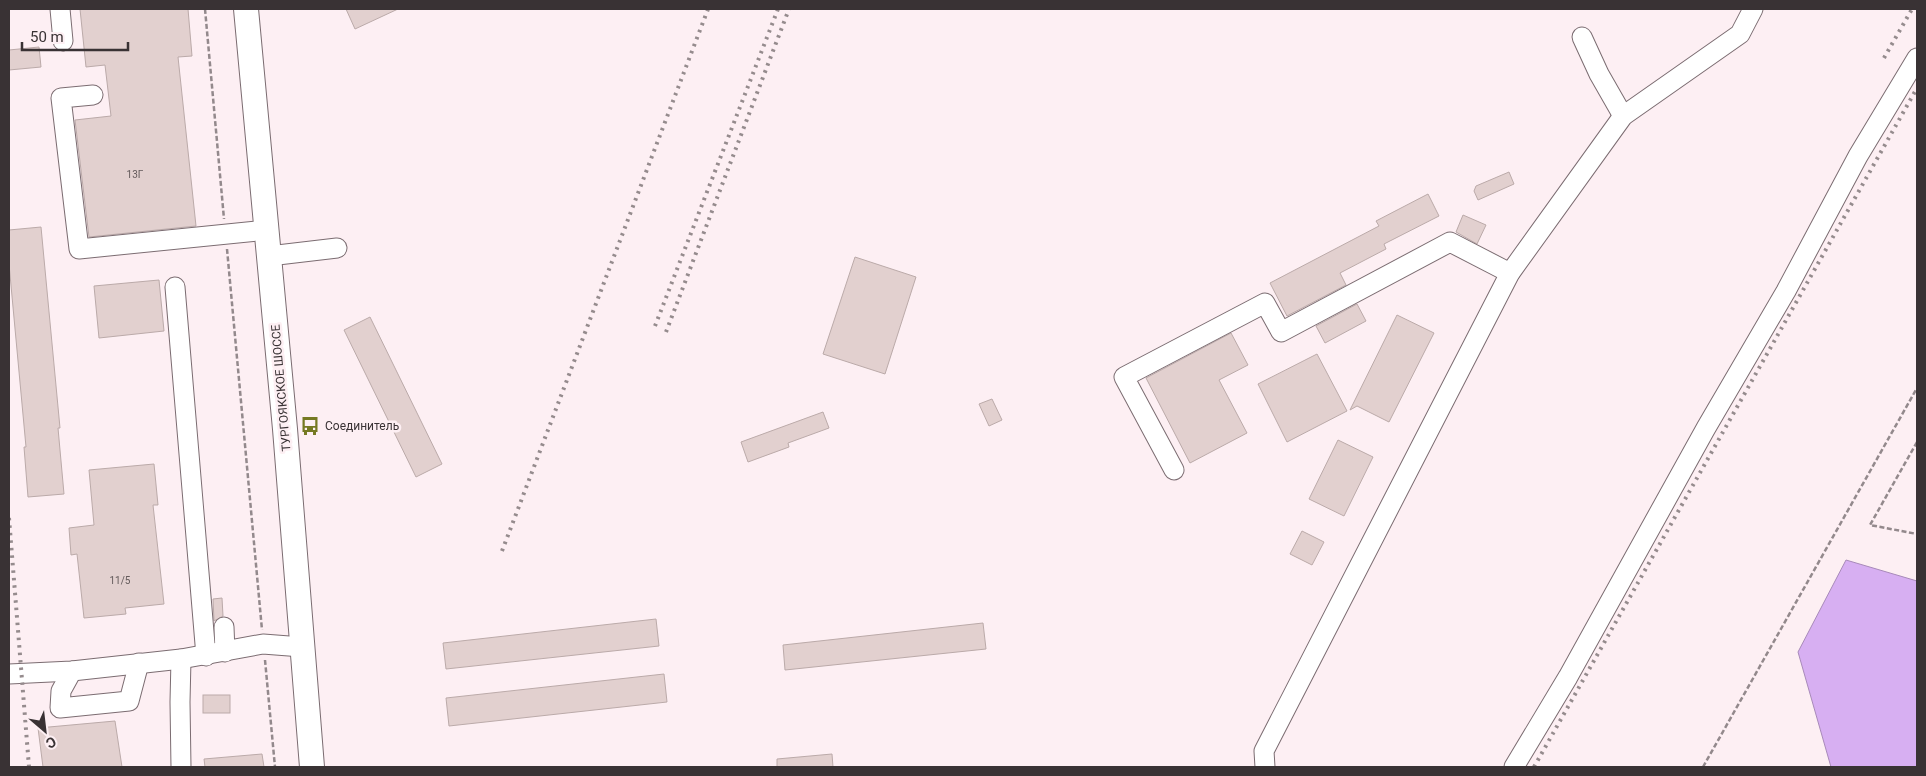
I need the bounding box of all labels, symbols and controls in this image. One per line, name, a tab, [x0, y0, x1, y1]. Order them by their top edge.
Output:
scale bar	[22, 20, 129, 52]
text: 50 m	[30, 28, 64, 46]
house number: 13Г	[127, 169, 144, 180]
street label: ТУРГОЯКСКОЕ ШОССЕ	[268, 324, 294, 452]
bus stop icon: Соединитель	[299, 415, 321, 437]
place label: Соединитель	[325, 419, 399, 433]
house number: 11/5	[110, 575, 131, 586]
north arrow	[20, 706, 70, 756]
text: С	[43, 733, 59, 752]

